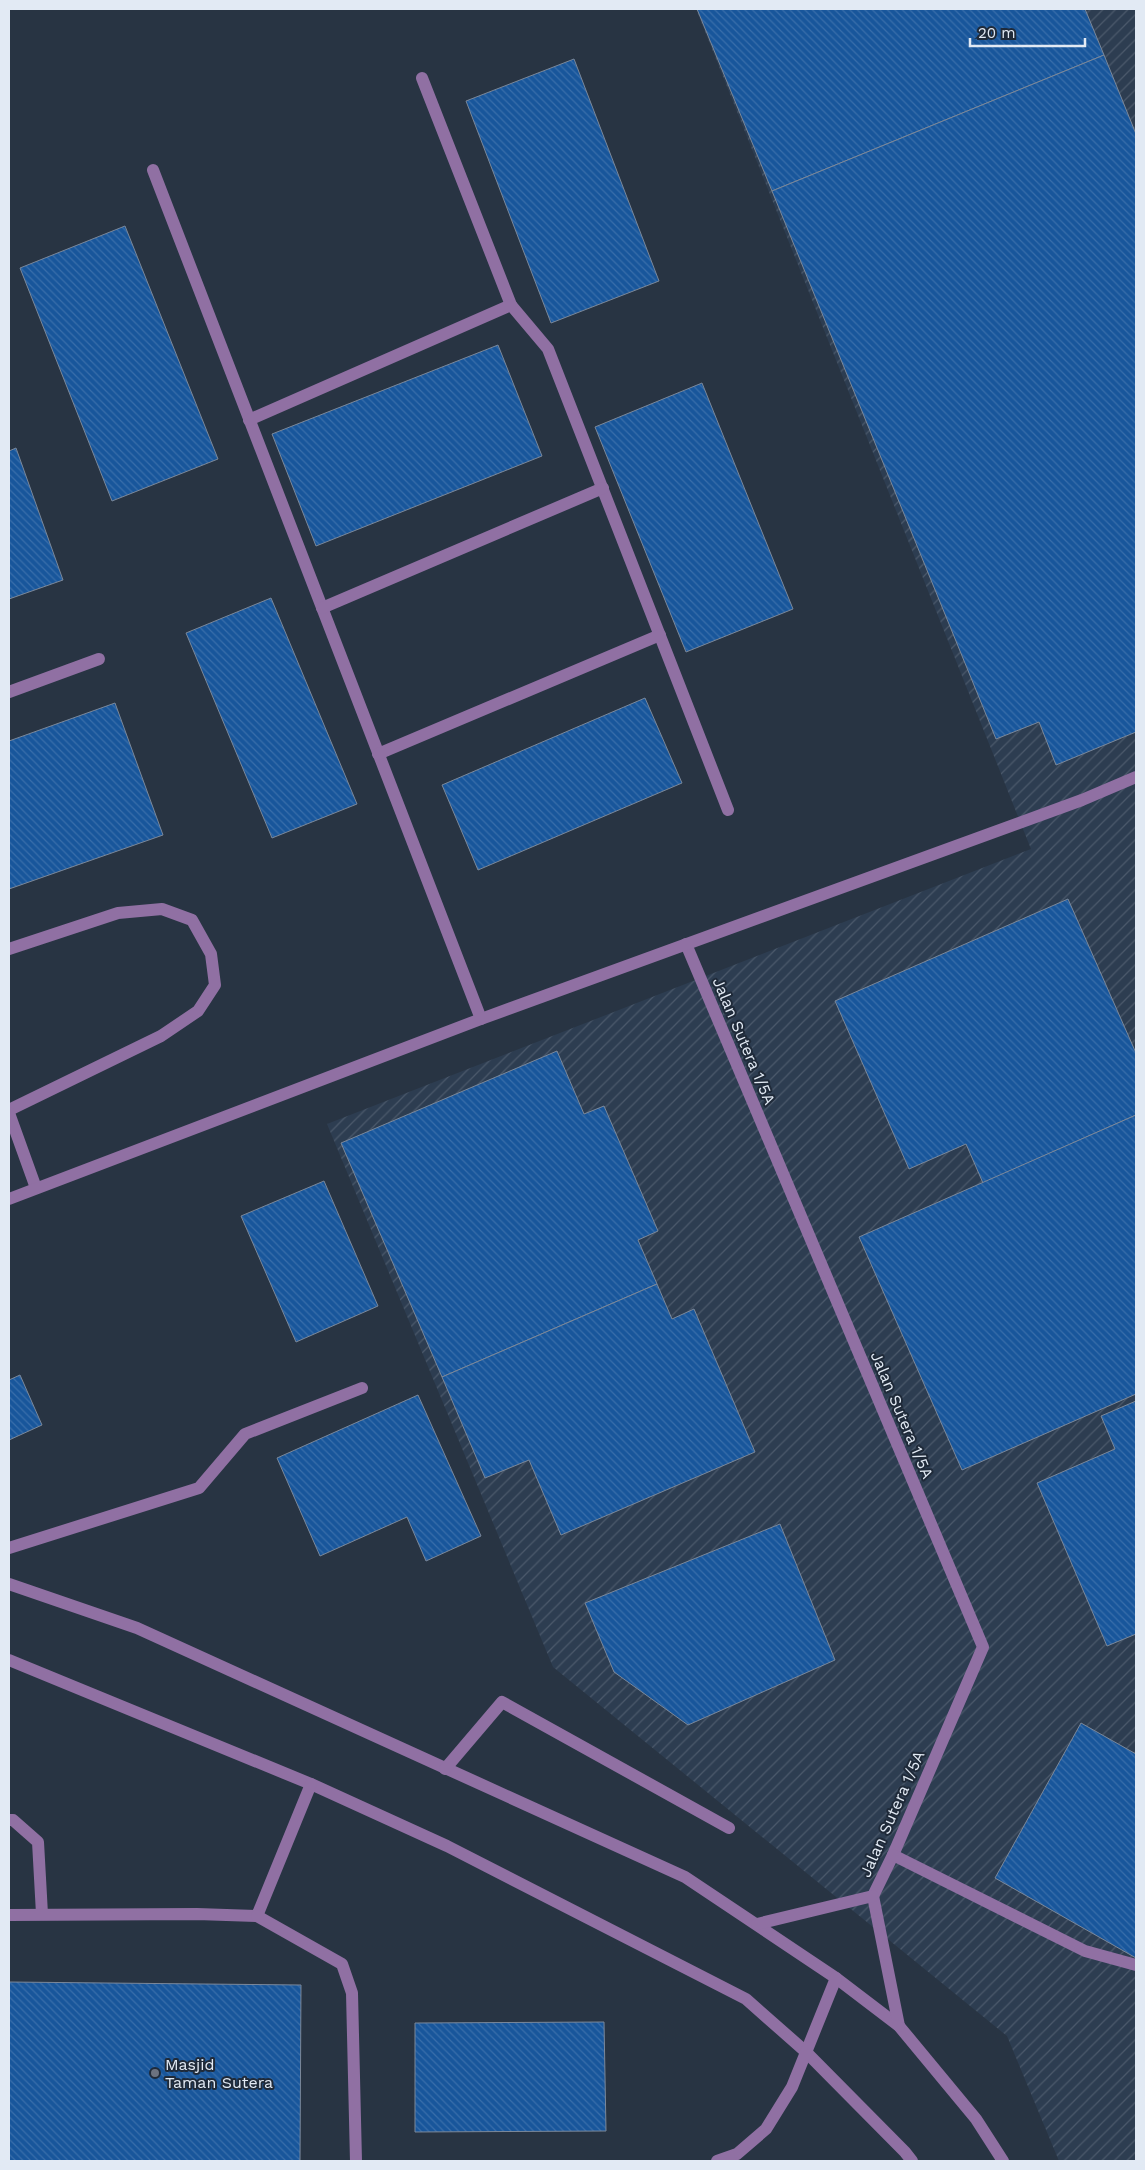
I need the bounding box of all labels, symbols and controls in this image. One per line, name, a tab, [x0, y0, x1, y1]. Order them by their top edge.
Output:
scale bar	[970, 15, 1085, 47]
text: 20 m	[978, 24, 1016, 42]
street label: Jalan Sutera 1/5A	[709, 975, 780, 1108]
street label: Jalan Sutera 1/5A	[867, 1349, 938, 1482]
street label: Jalan Sutera 1/5A	[856, 1747, 929, 1880]
place label: Masjid Taman Sutera	[165, 2055, 273, 2092]
marker: Masjid Taman Sutera	[149, 2067, 161, 2079]

